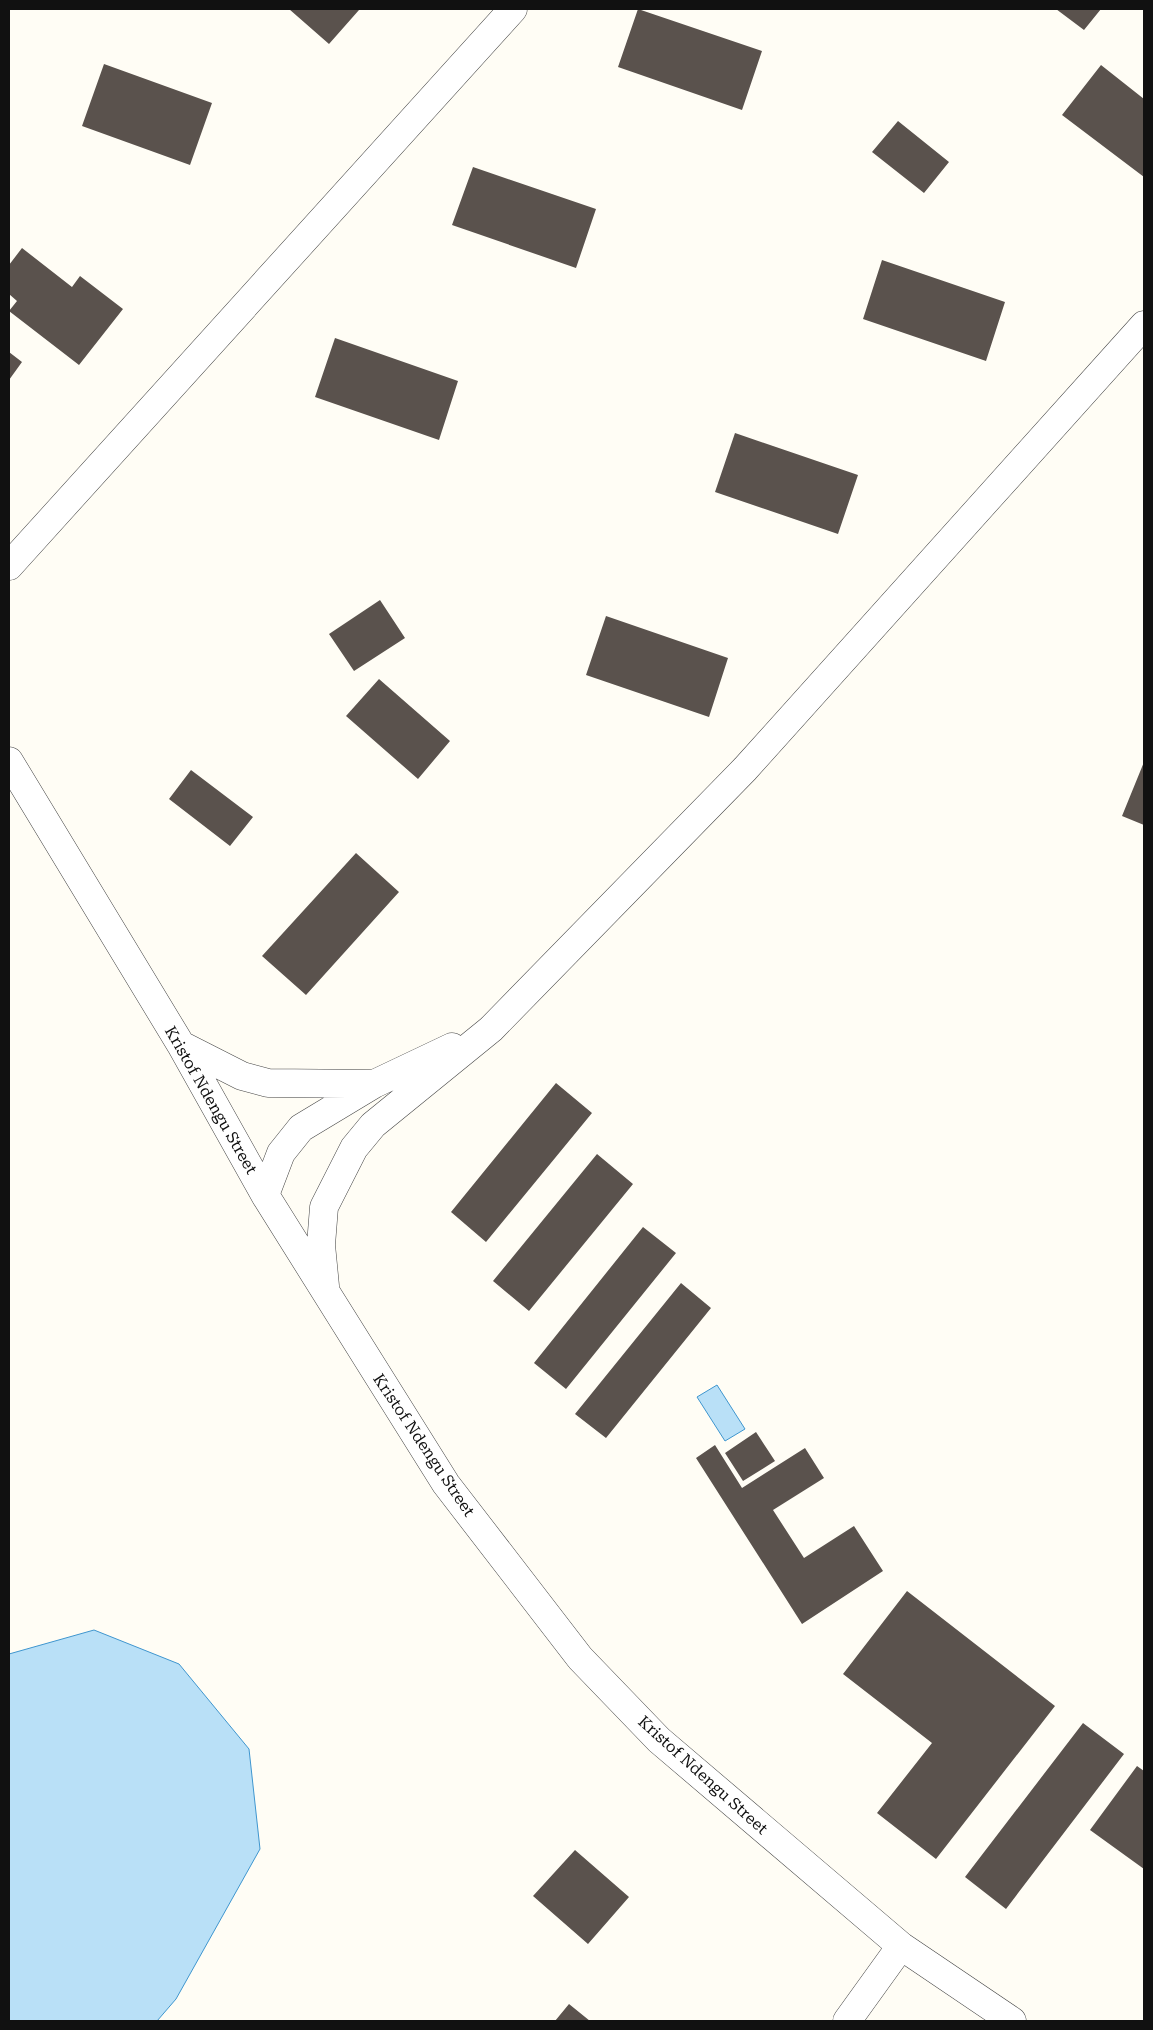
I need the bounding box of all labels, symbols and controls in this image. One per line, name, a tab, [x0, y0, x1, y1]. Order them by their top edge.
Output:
street label: Kristof Ndengu Street	[161, 1023, 261, 1177]
street label: Kristof Ndengu Street	[369, 1370, 479, 1520]
street label: Kristof Ndengu Street	[634, 1712, 772, 1838]

